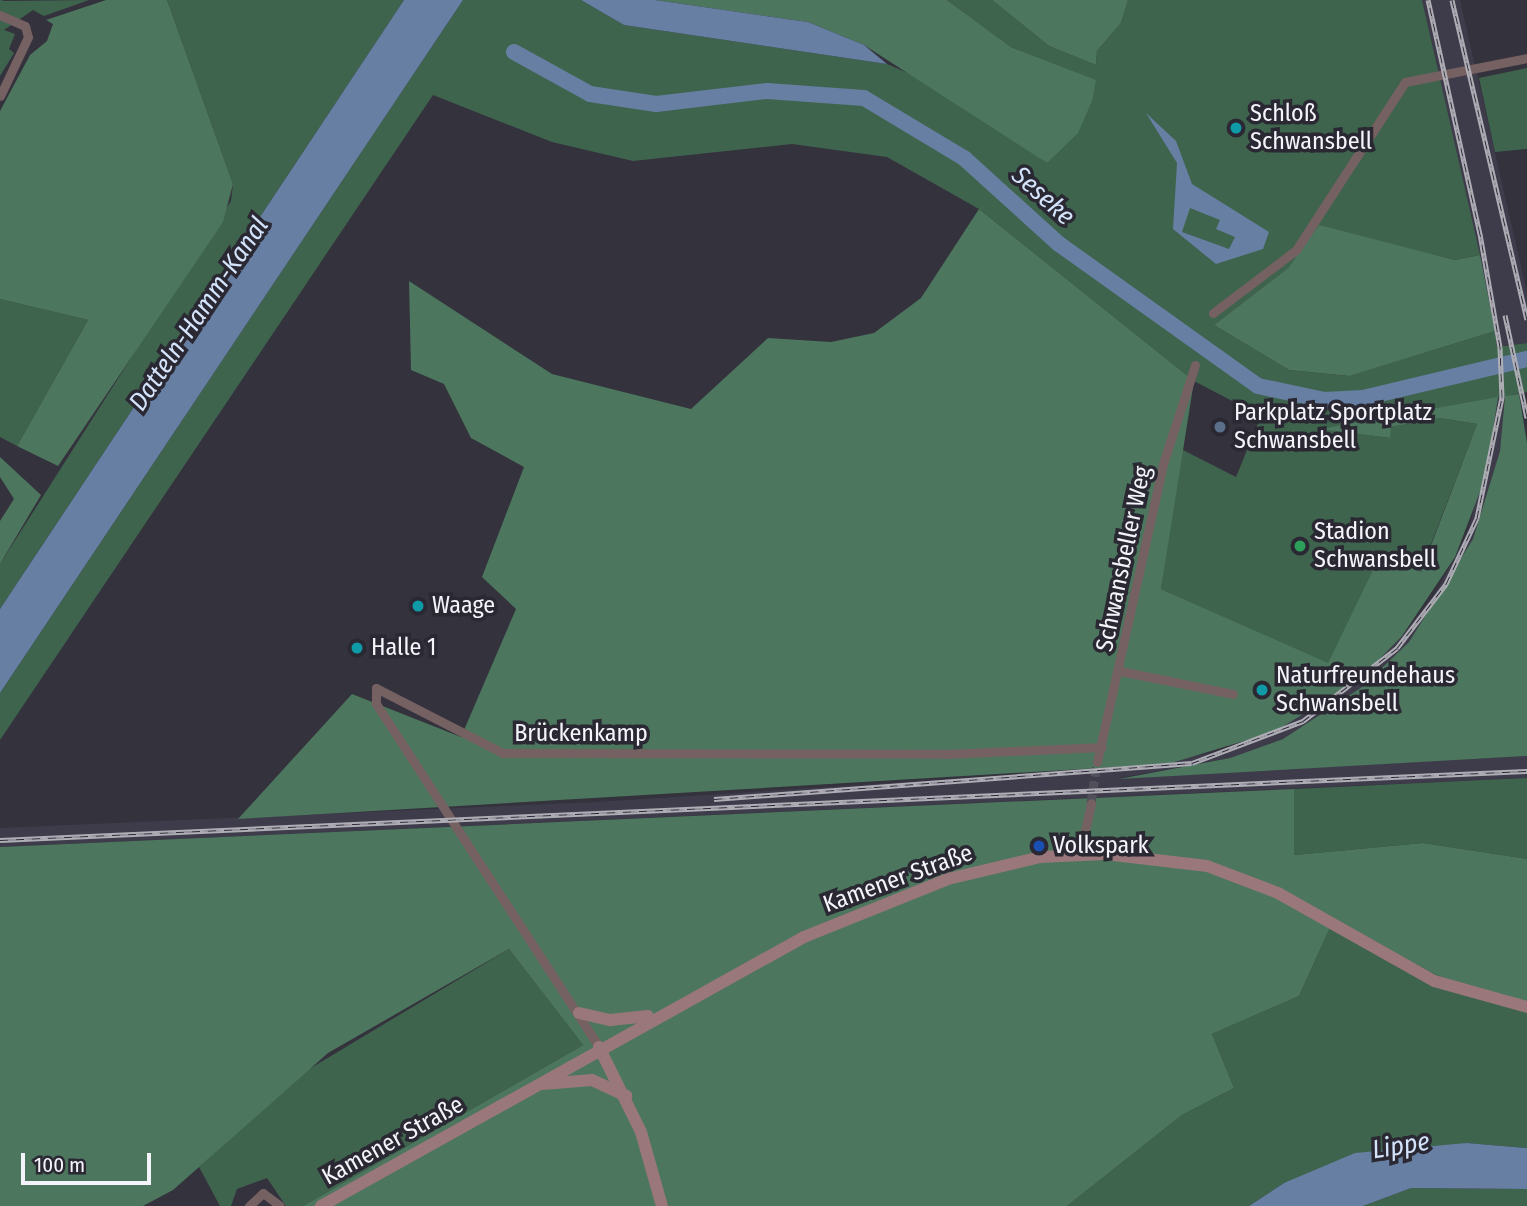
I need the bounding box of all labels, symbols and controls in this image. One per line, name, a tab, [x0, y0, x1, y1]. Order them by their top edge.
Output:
place label: Schloß Schwansbell	[1250, 100, 1372, 156]
marker: Schloß Schwansbell	[1228, 120, 1244, 136]
water label: Seseke	[1005, 160, 1081, 232]
water label: Datteln-Hamm-Kanal	[123, 211, 275, 417]
place label: Parkplatz Sportplatz Schwansbell	[1234, 399, 1432, 455]
marker: Parkplatz Sportplatz Schwansbell	[1212, 419, 1228, 435]
street label: Schwansbeller Weg	[1090, 464, 1158, 654]
place label: Stadion Schwansbell	[1314, 518, 1436, 574]
marker: Stadion Schwansbell	[1292, 538, 1308, 554]
place label: Waage	[432, 592, 495, 620]
marker: Waage	[410, 598, 426, 614]
place label: Halle 1	[371, 634, 436, 662]
marker: Halle 1	[349, 640, 365, 656]
place label: Naturfreundehaus Schwansbell	[1276, 662, 1455, 718]
marker: Naturfreundehaus Schwansbell	[1254, 682, 1270, 698]
street label: Brückenkamp	[514, 720, 648, 748]
place label: Volkspark	[1053, 832, 1149, 860]
marker: Volkspark	[1031, 838, 1047, 854]
street label: Kamener Straße	[819, 839, 977, 919]
street label: Kamener Straße	[317, 1090, 469, 1192]
water label: Lippe	[1370, 1126, 1432, 1166]
scale bar	[24, 1140, 154, 1184]
text: 100 m	[34, 1152, 85, 1178]

